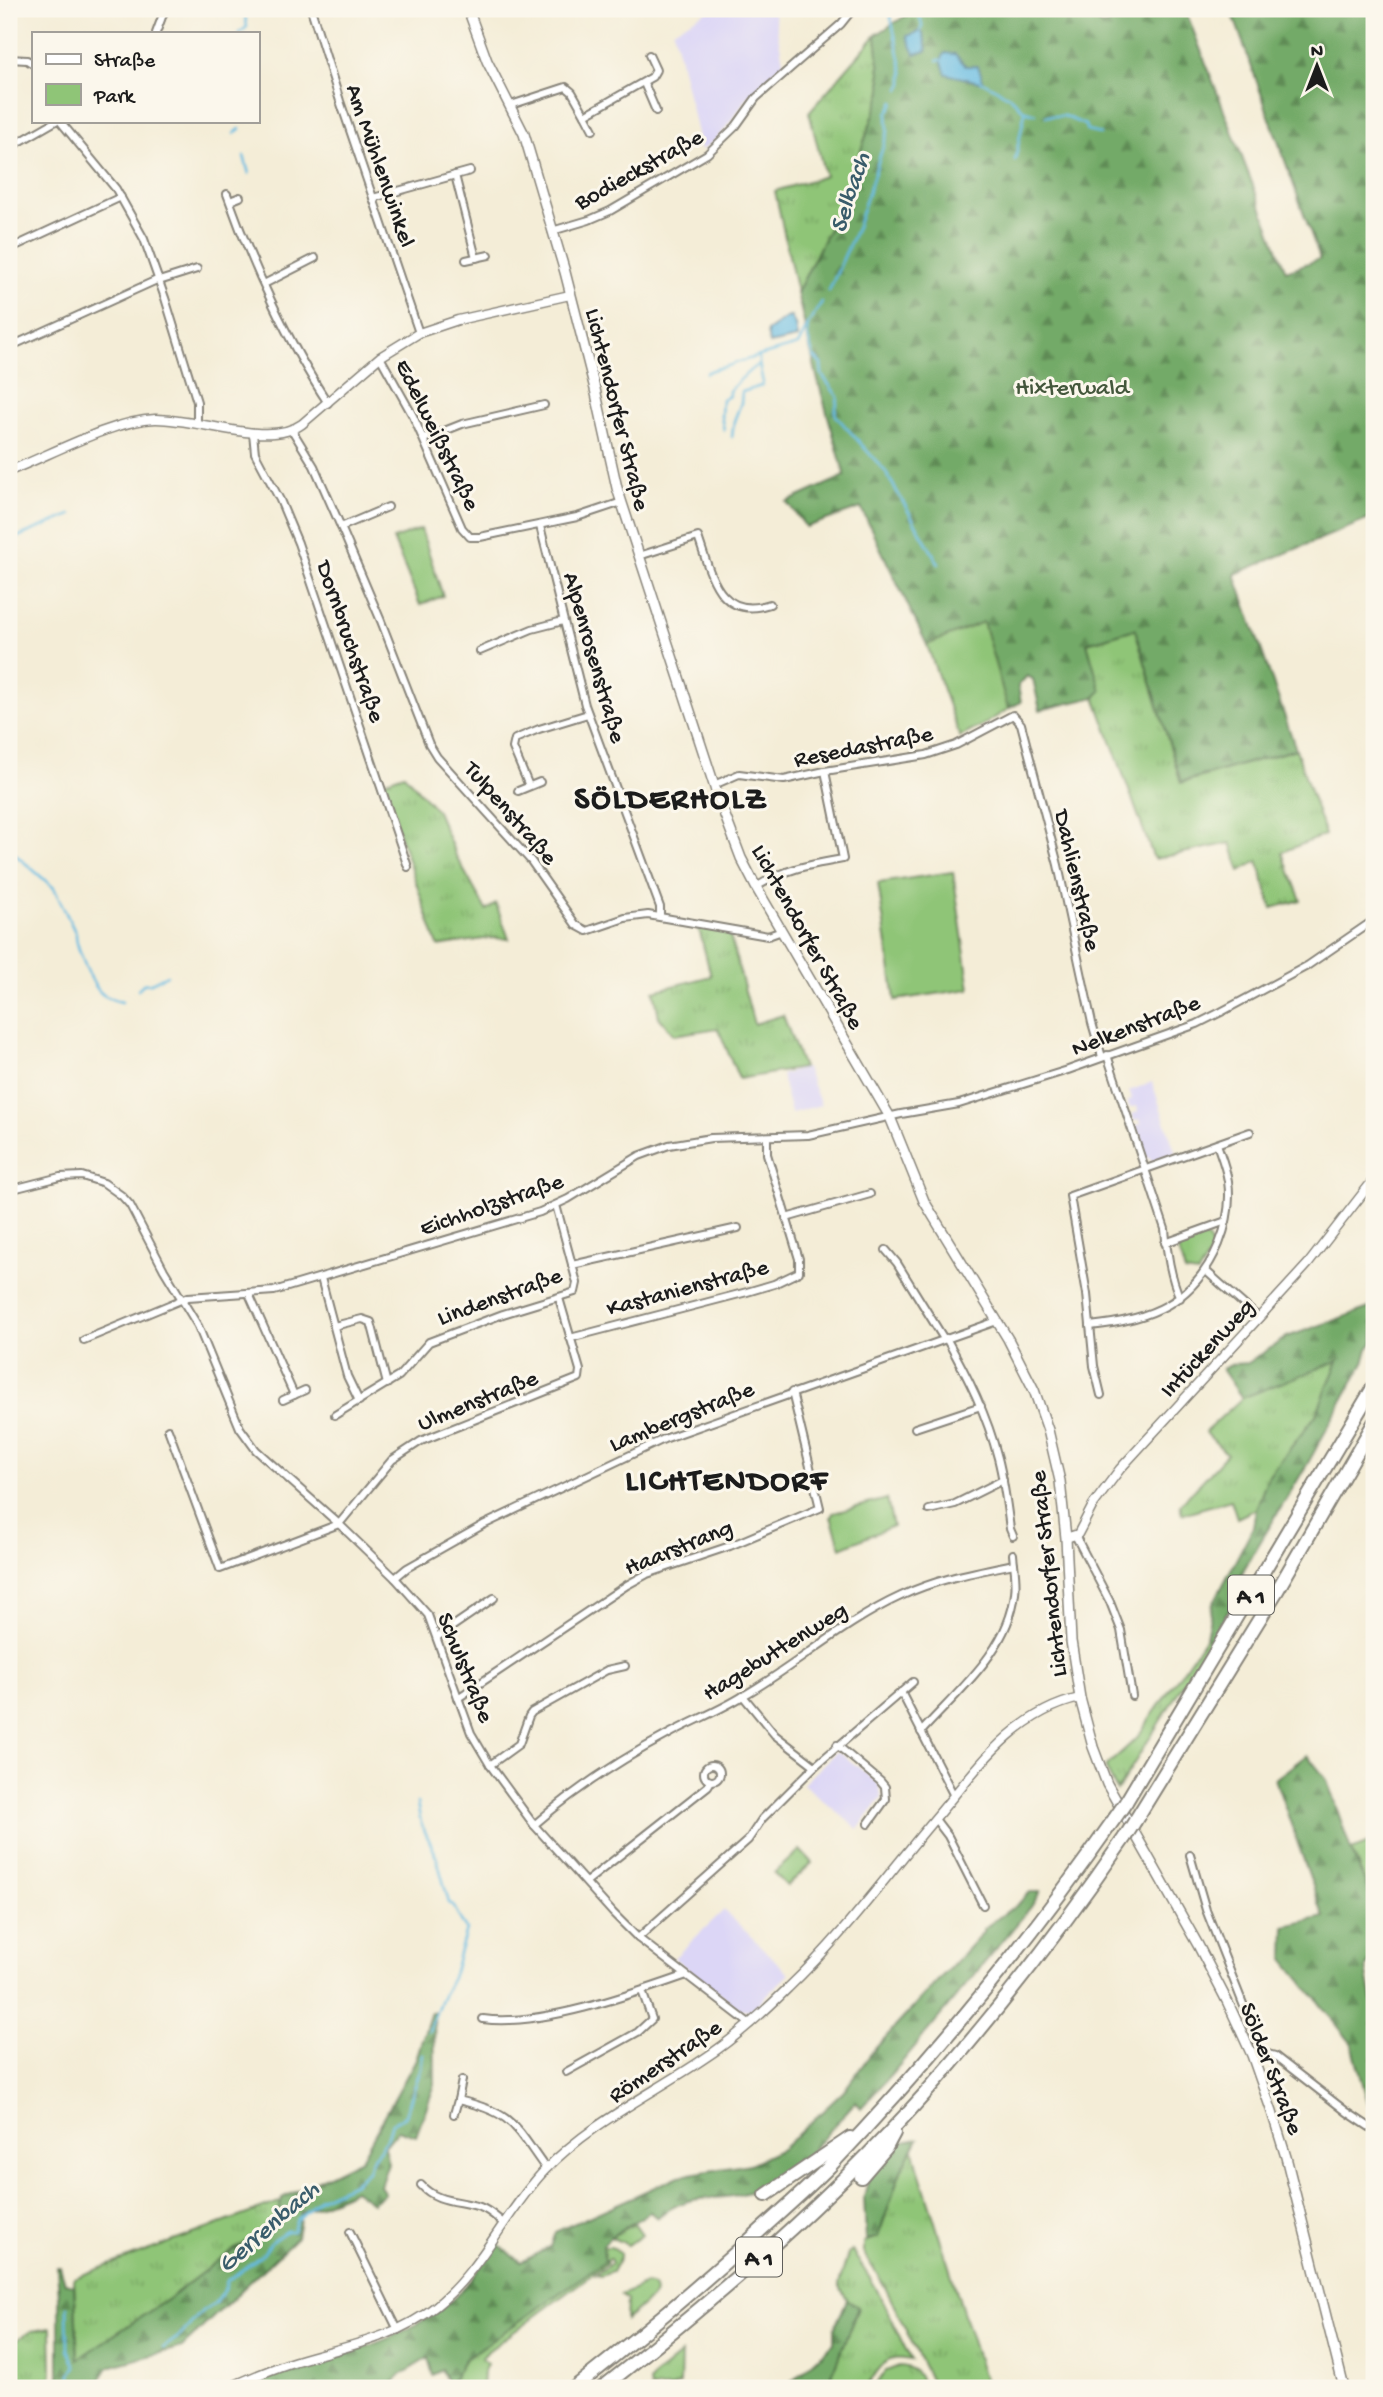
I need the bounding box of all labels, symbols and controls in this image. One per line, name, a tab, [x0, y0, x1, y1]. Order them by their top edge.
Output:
legend	[32, 32, 259, 122]
north arrow	[1282, 32, 1352, 102]
text: N	[1311, 41, 1323, 64]
text: Straße	[94, 50, 156, 75]
street label: Am Mühlenwinkel	[337, 81, 420, 251]
text: Park	[93, 86, 137, 111]
street label: Bodieckstraße	[569, 124, 710, 219]
water label: Selbach	[825, 149, 880, 237]
street label: Lichtendorfer Straße	[576, 306, 655, 515]
street label: Edelweißstraße	[387, 355, 485, 517]
park label: Hixterwald	[1015, 375, 1131, 404]
street label: Dornbruchstraße	[307, 556, 390, 727]
street label: Alpenrosenstraße	[554, 569, 631, 747]
street label: Resedastraße	[792, 721, 936, 776]
street label: Tulpenstraße	[455, 755, 563, 873]
district label: SÖLDERHOLZ	[574, 782, 768, 820]
street label: Dahlienstraße	[1045, 806, 1106, 955]
street label: Lichtendorfer Straße	[743, 840, 869, 1036]
street label: Nelkenstraße	[1068, 989, 1205, 1065]
street label: Eichholzstraße	[417, 1168, 568, 1244]
street label: Kastanienstraße	[604, 1254, 773, 1325]
street label: Lindenstraße	[434, 1262, 567, 1334]
street label: Intückenweg	[1155, 1294, 1262, 1405]
street label: Ulmenstraße	[414, 1365, 543, 1440]
street label: Lambergstraße	[606, 1376, 760, 1460]
district label: LICHTENDORF	[625, 1464, 829, 1502]
street label: Lichtendorfer Straße	[1025, 1468, 1076, 1678]
street label: Haarstrang	[621, 1514, 738, 1584]
road number: A 1	[1228, 1576, 1274, 1614]
street label: Hagebuttenweg	[698, 1597, 854, 1709]
street label: Schulstraße	[429, 1609, 499, 1728]
street label: Sölder Straße	[1231, 1999, 1308, 2140]
street label: Römerstraße	[604, 2014, 729, 2111]
water label: Gerrenbach	[213, 2175, 328, 2281]
road number: A 1	[736, 2238, 782, 2276]

